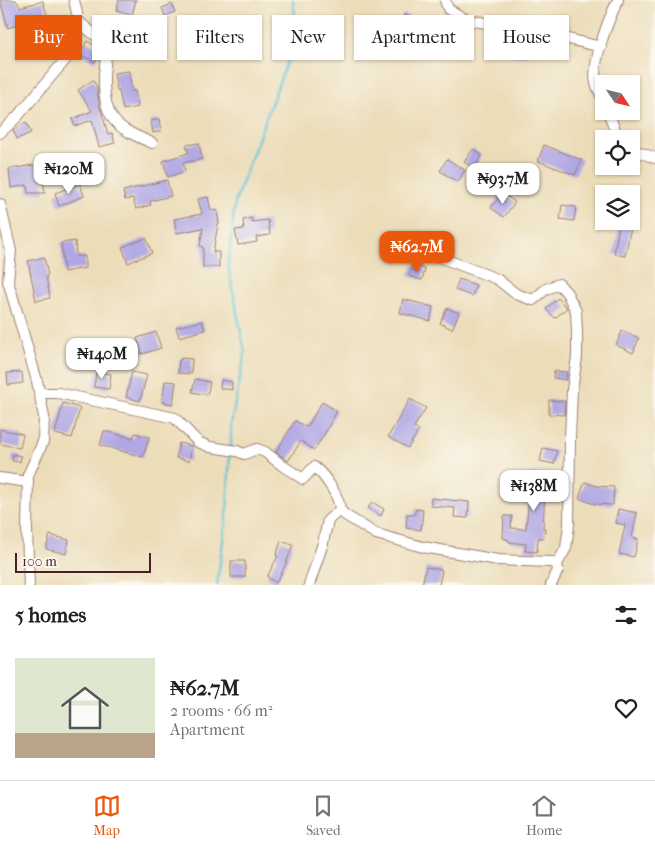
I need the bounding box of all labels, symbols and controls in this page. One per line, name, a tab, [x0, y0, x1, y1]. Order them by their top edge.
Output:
chip: Buy	[15, 15, 82, 60]
chip: Rent	[92, 15, 167, 60]
chip: Filters	[177, 15, 262, 60]
chip: New	[272, 15, 344, 60]
chip: Apartment	[354, 15, 474, 60]
chip: House	[484, 15, 569, 60]
north arrow	[595, 75, 640, 120]
map controls	[595, 75, 640, 230]
button: locate	[595, 130, 640, 175]
pin: ₦120M	[34, 152, 104, 195]
text: ₦120M	[45, 159, 93, 178]
pin: ₦93.7M	[462, 162, 544, 205]
text: ₦93.7M	[477, 169, 529, 188]
button: layers	[595, 185, 640, 230]
pin: ₦62.7M	[376, 230, 458, 273]
text: ₦62.7M	[391, 237, 444, 256]
pin: ₦140M	[67, 338, 137, 380]
text: ₦140M	[77, 344, 127, 363]
pin: ₦138M	[499, 470, 569, 512]
text: ₦138M	[511, 476, 557, 495]
scale bar	[15, 550, 151, 573]
text: 100 m	[22, 553, 57, 570]
icon: filters	[612, 601, 640, 629]
text: 5 homes	[15, 603, 86, 627]
text: ₦62.7M	[170, 676, 240, 700]
icon: home	[55, 678, 115, 738]
icon: heart	[612, 694, 640, 722]
text: 2 rooms · 66 m²	[170, 701, 272, 720]
text: Apartment	[170, 720, 245, 739]
tab: Map	[93, 792, 121, 839]
tab: Saved	[306, 792, 341, 839]
tab: Home	[526, 792, 562, 839]

